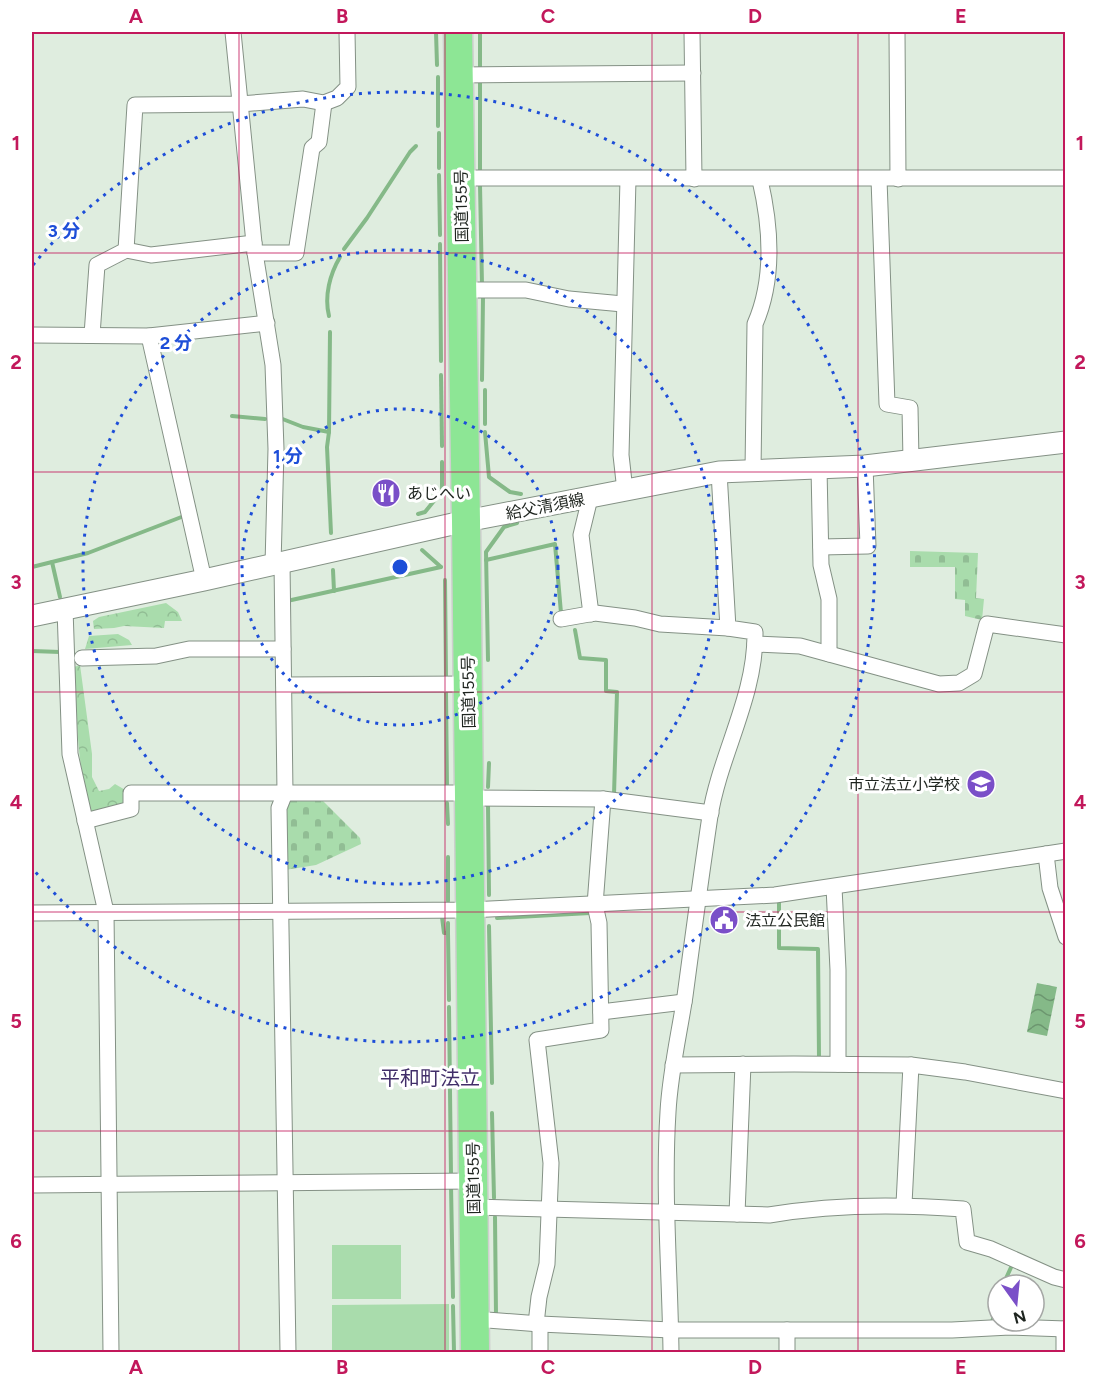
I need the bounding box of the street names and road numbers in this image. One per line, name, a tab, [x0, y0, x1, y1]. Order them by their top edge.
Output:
street label: 国道155号	[451, 169, 472, 243]
street label: 給父清須線	[504, 490, 586, 523]
street label: 国道155号	[458, 655, 479, 729]
street label: 国道155号	[463, 1141, 484, 1215]

